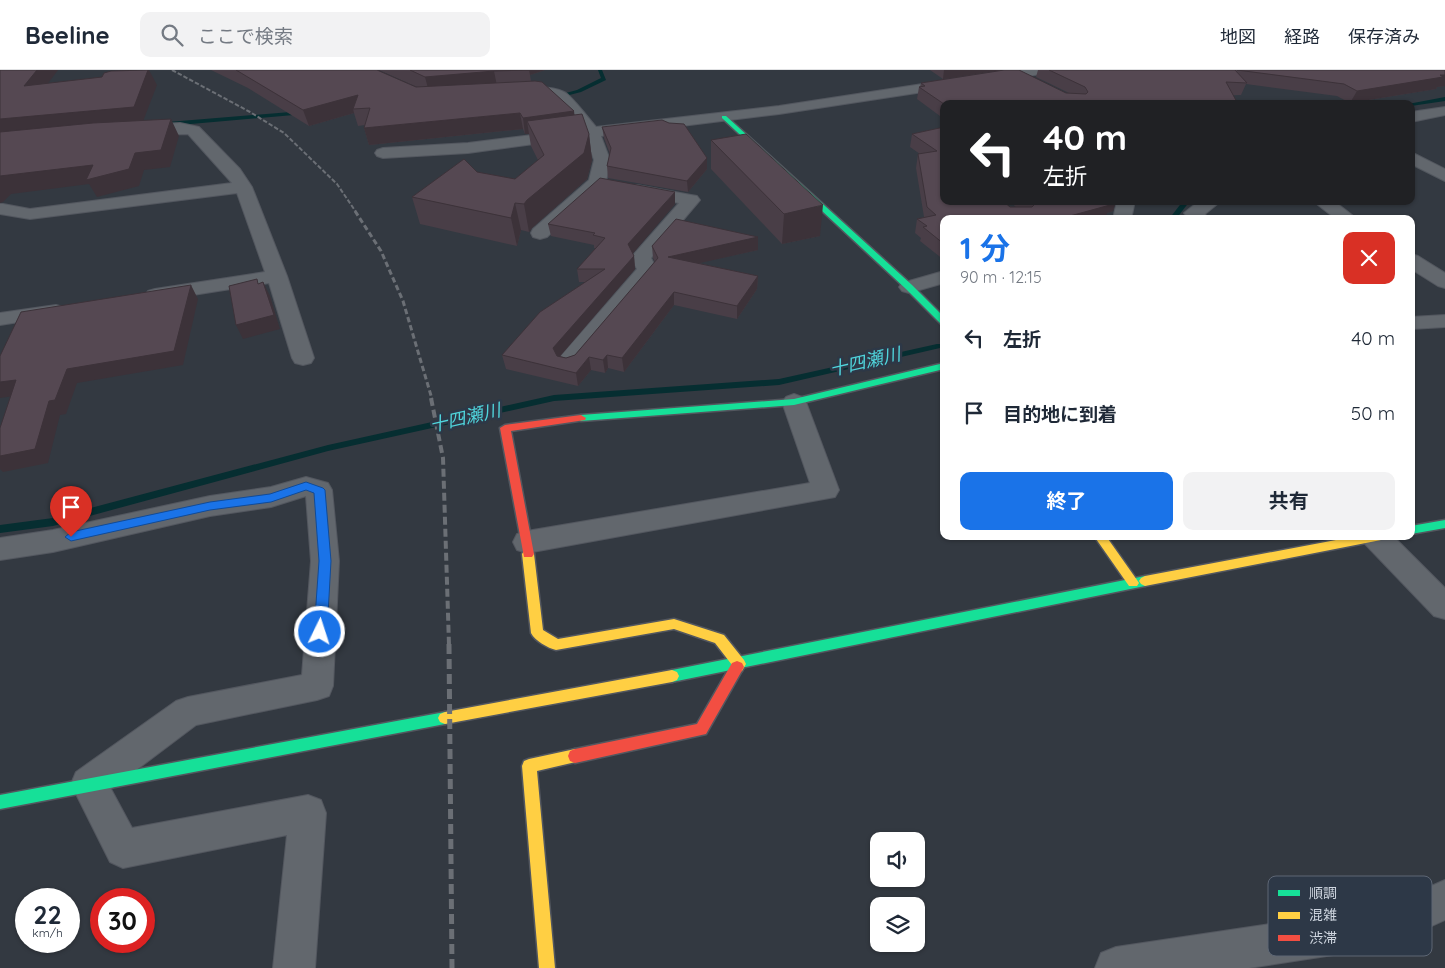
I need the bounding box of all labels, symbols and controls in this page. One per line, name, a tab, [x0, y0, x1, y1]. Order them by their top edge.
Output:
search box	[140, 12, 490, 57]
text: Beeline	[25, 20, 110, 50]
icon: search	[158, 21, 186, 49]
text: ここで検索	[198, 24, 293, 48]
text: 地図	[1220, 25, 1256, 48]
text: 経路	[1284, 25, 1320, 48]
text: 保存済み	[1348, 25, 1420, 48]
text: 40 m	[1043, 115, 1127, 159]
icon: left	[960, 120, 1025, 185]
text: 左折	[1043, 162, 1087, 190]
text: 1 分	[960, 229, 1010, 267]
button: close	[1343, 232, 1395, 284]
text: 90 m · 12:15	[960, 267, 1042, 287]
icon: left	[960, 324, 988, 352]
text: 40 m	[1351, 326, 1395, 350]
text: 左折	[1003, 327, 1041, 351]
water label: 十四瀬川	[827, 342, 905, 381]
water label: 十四瀬川	[427, 398, 505, 437]
icon: arrive	[960, 399, 988, 427]
text: 50 m	[1351, 401, 1395, 425]
text: 目的地に到着	[1003, 402, 1117, 426]
button: 終了	[960, 472, 1173, 530]
button: 共有	[1183, 472, 1395, 530]
pin	[50, 486, 92, 537]
icon: arrive	[57, 493, 85, 521]
position arrow	[293, 605, 345, 657]
map controls	[870, 832, 925, 952]
button: sound	[870, 832, 925, 887]
legend	[1268, 876, 1432, 956]
text: 順調	[1309, 884, 1337, 902]
speed limit sign: 30	[90, 888, 155, 953]
button: layers	[870, 897, 925, 952]
text: 22	[33, 899, 62, 930]
text: 混雑	[1309, 906, 1337, 924]
text: km/h	[32, 925, 63, 940]
text: 渋滞	[1309, 929, 1337, 947]

